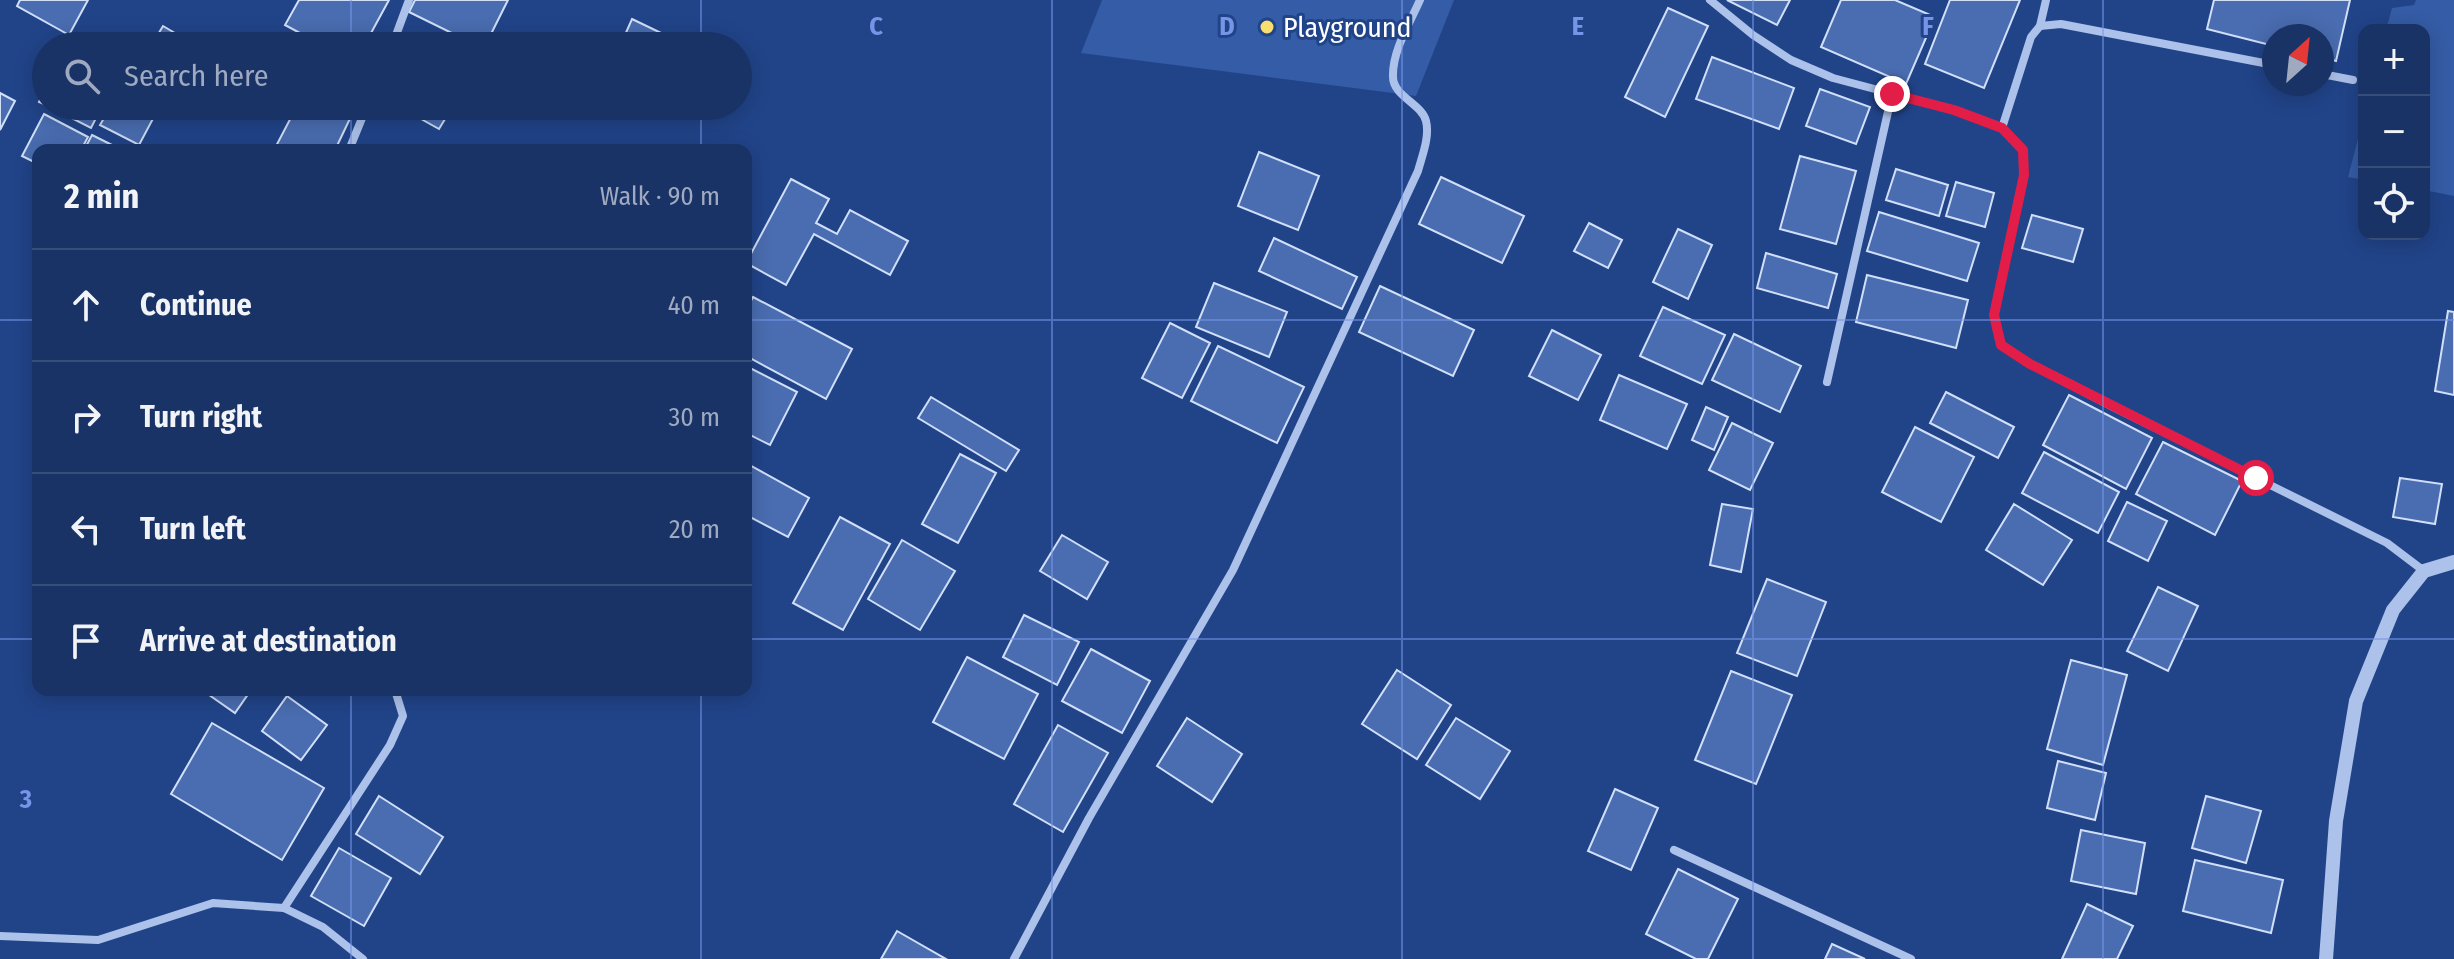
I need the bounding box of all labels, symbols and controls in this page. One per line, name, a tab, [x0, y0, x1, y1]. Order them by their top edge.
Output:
text: C	[869, 11, 883, 42]
text: D	[1219, 11, 1235, 42]
place label: Playground	[1283, 11, 1412, 44]
text: E	[1572, 11, 1584, 42]
text: F	[1922, 11, 1934, 42]
marker: Playground	[1258, 18, 1276, 36]
north arrow	[2262, 24, 2334, 96]
map controls	[2358, 24, 2430, 240]
button: +	[2358, 24, 2430, 96]
search box	[32, 32, 752, 120]
icon: search	[60, 54, 104, 98]
text: Search here	[124, 58, 269, 94]
route end	[1874, 76, 1910, 112]
button: −	[2358, 96, 2430, 168]
button: locate	[2358, 168, 2430, 240]
text: 2 min	[64, 176, 139, 217]
text: Walk · 90 m	[600, 181, 720, 212]
icon: ahead	[64, 283, 108, 327]
text: Continue	[140, 287, 252, 323]
text: 40 m	[668, 290, 720, 321]
icon: right	[64, 395, 108, 439]
text: Turn right	[140, 399, 262, 435]
text: 30 m	[669, 402, 720, 433]
route start	[2238, 460, 2274, 496]
icon: left	[64, 507, 108, 551]
text: Turn left	[140, 511, 246, 547]
text: 20 m	[669, 514, 720, 545]
icon: arrive	[64, 619, 108, 663]
text: Arrive at destination	[140, 623, 397, 659]
text: 3	[19, 784, 32, 815]

